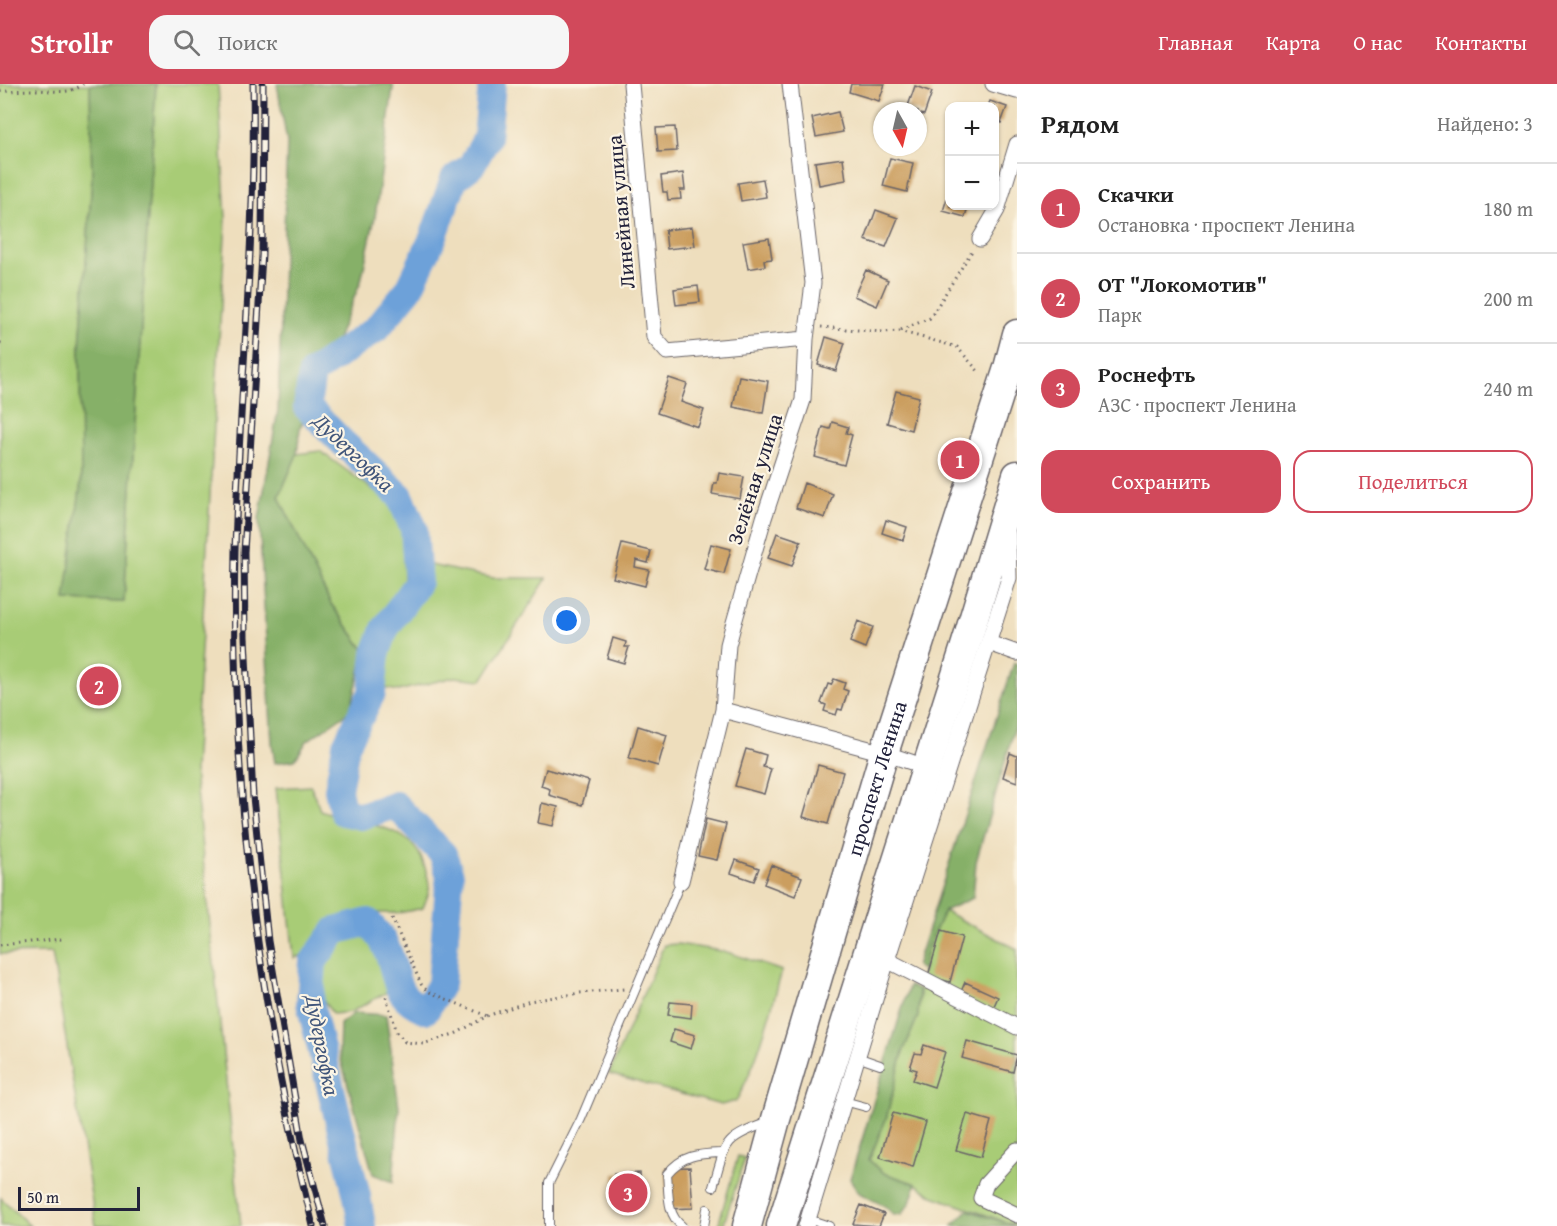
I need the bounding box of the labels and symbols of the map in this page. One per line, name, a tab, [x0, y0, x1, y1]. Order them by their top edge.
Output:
north arrow	[873, 102, 927, 156]
street label: Линейная улица	[598, 134, 643, 290]
water label: Дудергофка	[305, 404, 402, 499]
street label: Зелёная улица	[719, 409, 790, 548]
pin: 1	[940, 438, 980, 482]
your location	[552, 606, 581, 635]
pin: 2	[80, 664, 118, 708]
street label: проспект Ленина	[838, 697, 915, 860]
water label: Дудергофка	[297, 990, 348, 1098]
pin: 3	[608, 1170, 648, 1216]
scale bar	[18, 1184, 140, 1212]

